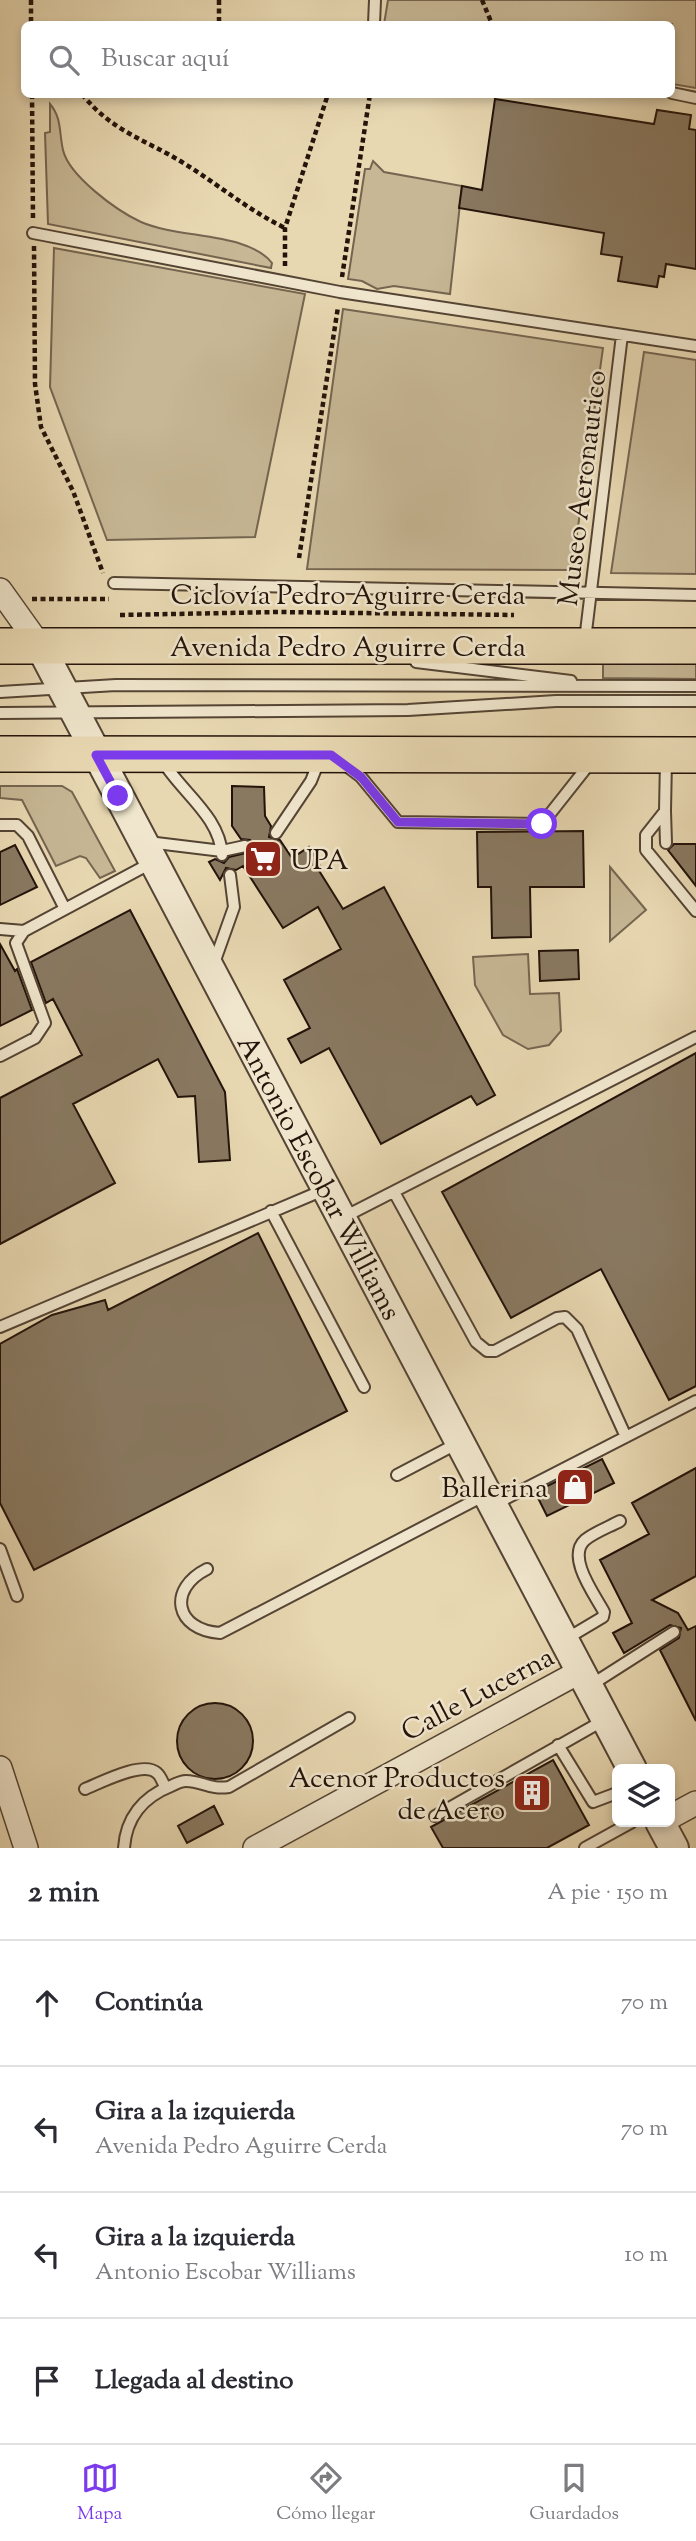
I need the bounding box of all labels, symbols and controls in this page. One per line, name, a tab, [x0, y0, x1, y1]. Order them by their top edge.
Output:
search box	[21, 21, 675, 98]
icon: search	[45, 41, 83, 79]
text: Buscar aquí	[101, 41, 230, 78]
street label: Museo Aeronautico	[550, 368, 618, 609]
street label: Ciclovía Pedro Aguirre Cerda	[171, 577, 525, 617]
street label: Avenida Pedro Aguirre Cerda	[170, 629, 526, 669]
route end	[102, 780, 133, 811]
route start	[526, 808, 557, 839]
supermarket icon: UPA	[242, 838, 284, 880]
place label: UPA	[290, 842, 349, 882]
street label: Antonio Escobar Williams	[225, 1029, 410, 1328]
shop icon: Ballerina	[554, 1466, 596, 1508]
place label: Ballerina	[441, 1470, 548, 1510]
street label: Calle Lucerna	[395, 1638, 562, 1753]
place label: Acenor Productos de Acero	[289, 1760, 505, 1832]
map controls	[612, 1764, 675, 1827]
button: layers	[612, 1764, 675, 1827]
building icon: Acenor Productos de Acero	[511, 1772, 553, 1814]
text: 2 min	[28, 1872, 100, 1915]
text: A pie · 150 m	[547, 1877, 668, 1910]
icon: ahead	[28, 1984, 66, 2022]
text: Continúa	[95, 1985, 203, 2022]
text: 70 m	[621, 1987, 668, 2020]
text: Gira a la izquierda	[95, 2094, 295, 2131]
icon: left	[28, 2110, 66, 2148]
text: 70 m	[621, 2113, 668, 2146]
text: Avenida Pedro Aguirre Cerda	[95, 2131, 387, 2164]
text: Gira a la izquierda	[95, 2220, 295, 2257]
icon: left	[28, 2236, 66, 2274]
text: 10 m	[624, 2239, 668, 2272]
text: Antonio Escobar Williams	[95, 2257, 356, 2290]
icon: arrive	[28, 2362, 66, 2400]
text: Llegada al destino	[95, 2363, 293, 2400]
tab: Mapa	[77, 2459, 122, 2528]
tab: Cómo llegar	[276, 2459, 375, 2528]
tab: Guardados	[529, 2459, 619, 2528]

